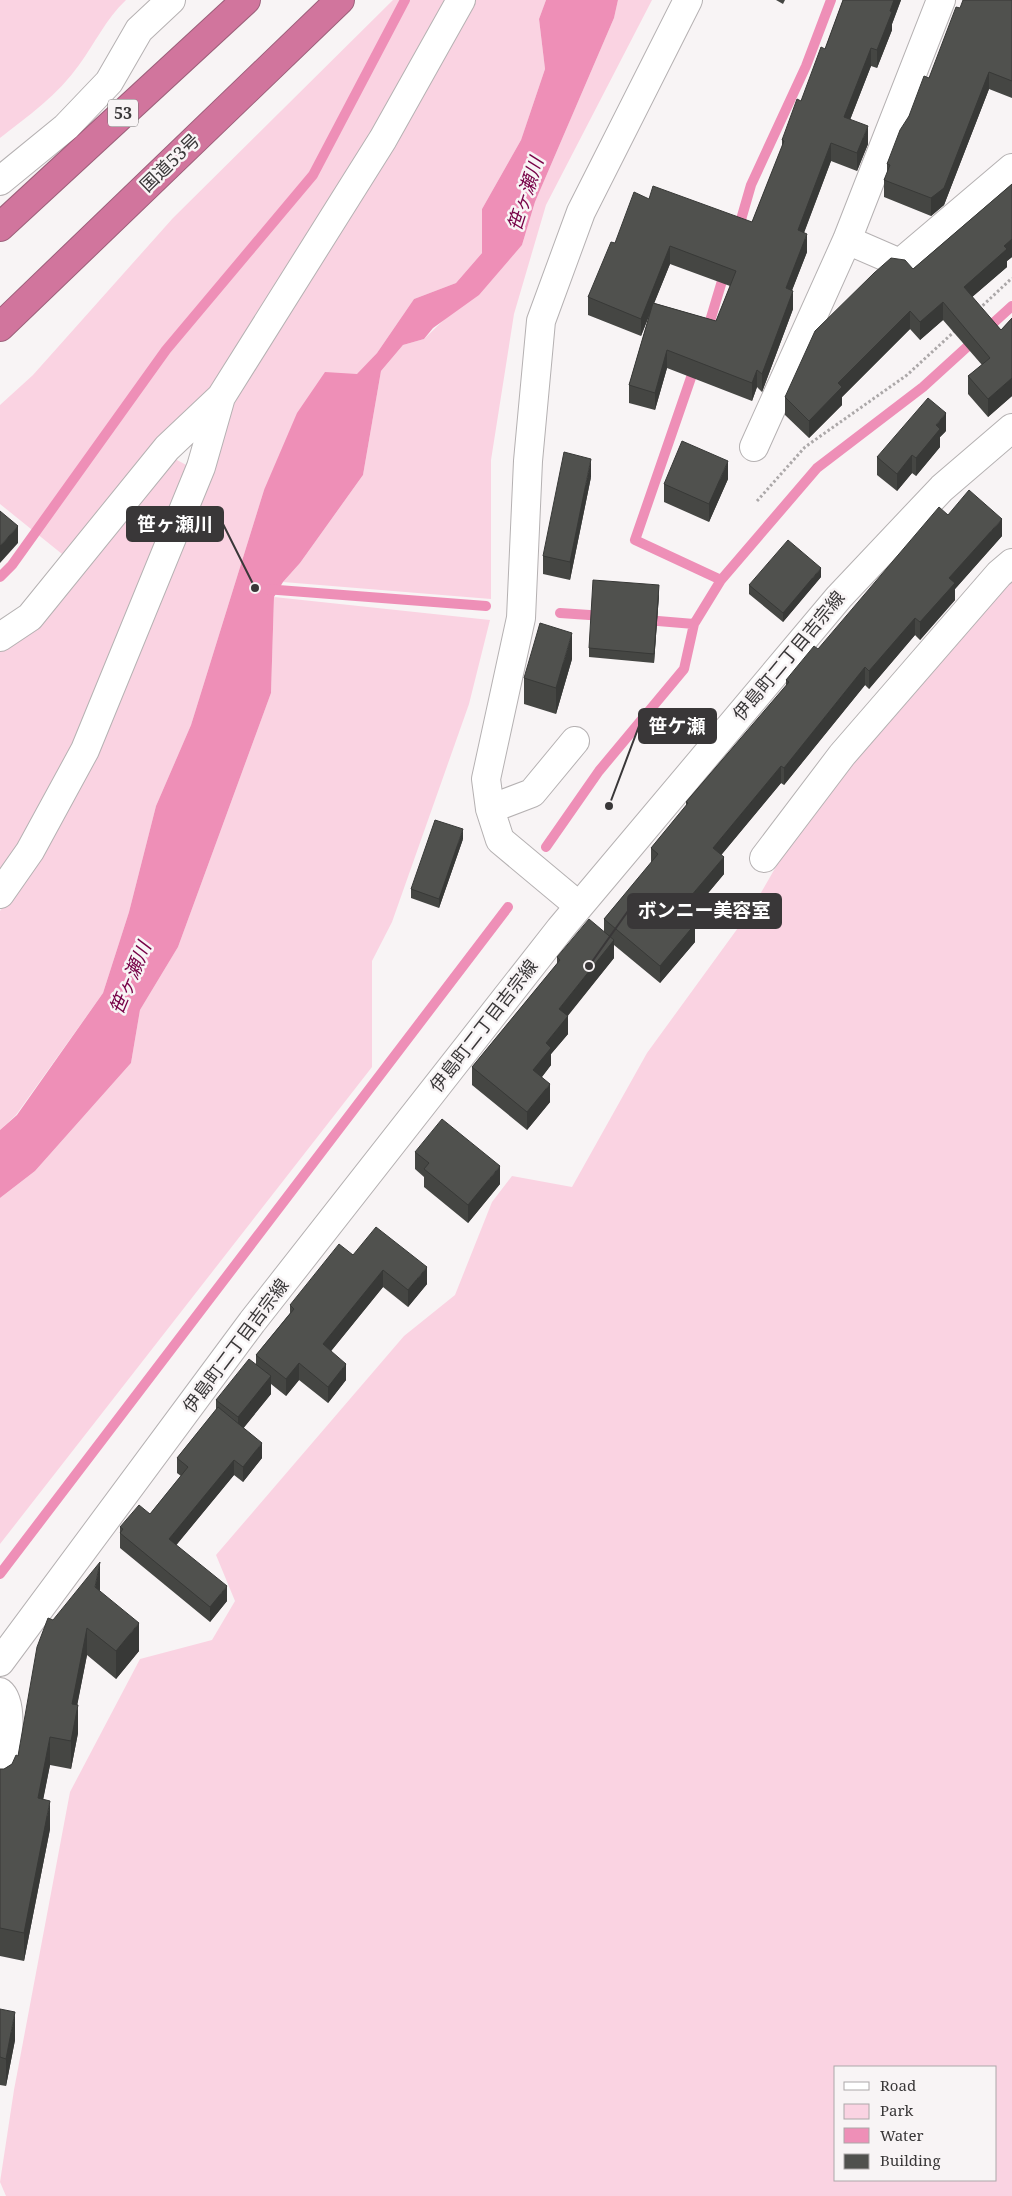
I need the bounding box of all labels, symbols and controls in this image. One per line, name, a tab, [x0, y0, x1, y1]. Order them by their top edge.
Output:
road number: 53	[108, 100, 138, 126]
street label: 国道53号	[134, 128, 204, 197]
water label: 笹ヶ瀬川	[501, 152, 550, 234]
callout: 笹ヶ瀬川	[127, 507, 223, 541]
text: 笹ヶ瀬川	[137, 511, 213, 537]
street label: 伊島町二丁目吉宗線	[727, 586, 849, 725]
callout: 笹ケ瀬	[639, 709, 716, 743]
text: 笹ケ瀬	[648, 713, 706, 739]
callout: ボンニー美容室	[628, 894, 781, 928]
text: ボンニー美容室	[637, 897, 771, 923]
water label: 笹ヶ瀬川	[103, 936, 158, 1018]
street label: 伊島町二丁目吉宗線	[424, 954, 543, 1097]
street label: 伊島町二丁目吉宗線	[177, 1273, 294, 1417]
legend	[834, 2066, 997, 2181]
text: Road	[880, 2075, 916, 2095]
text: Park	[880, 2100, 914, 2120]
text: Water	[880, 2125, 923, 2145]
text: Building	[880, 2150, 941, 2170]

